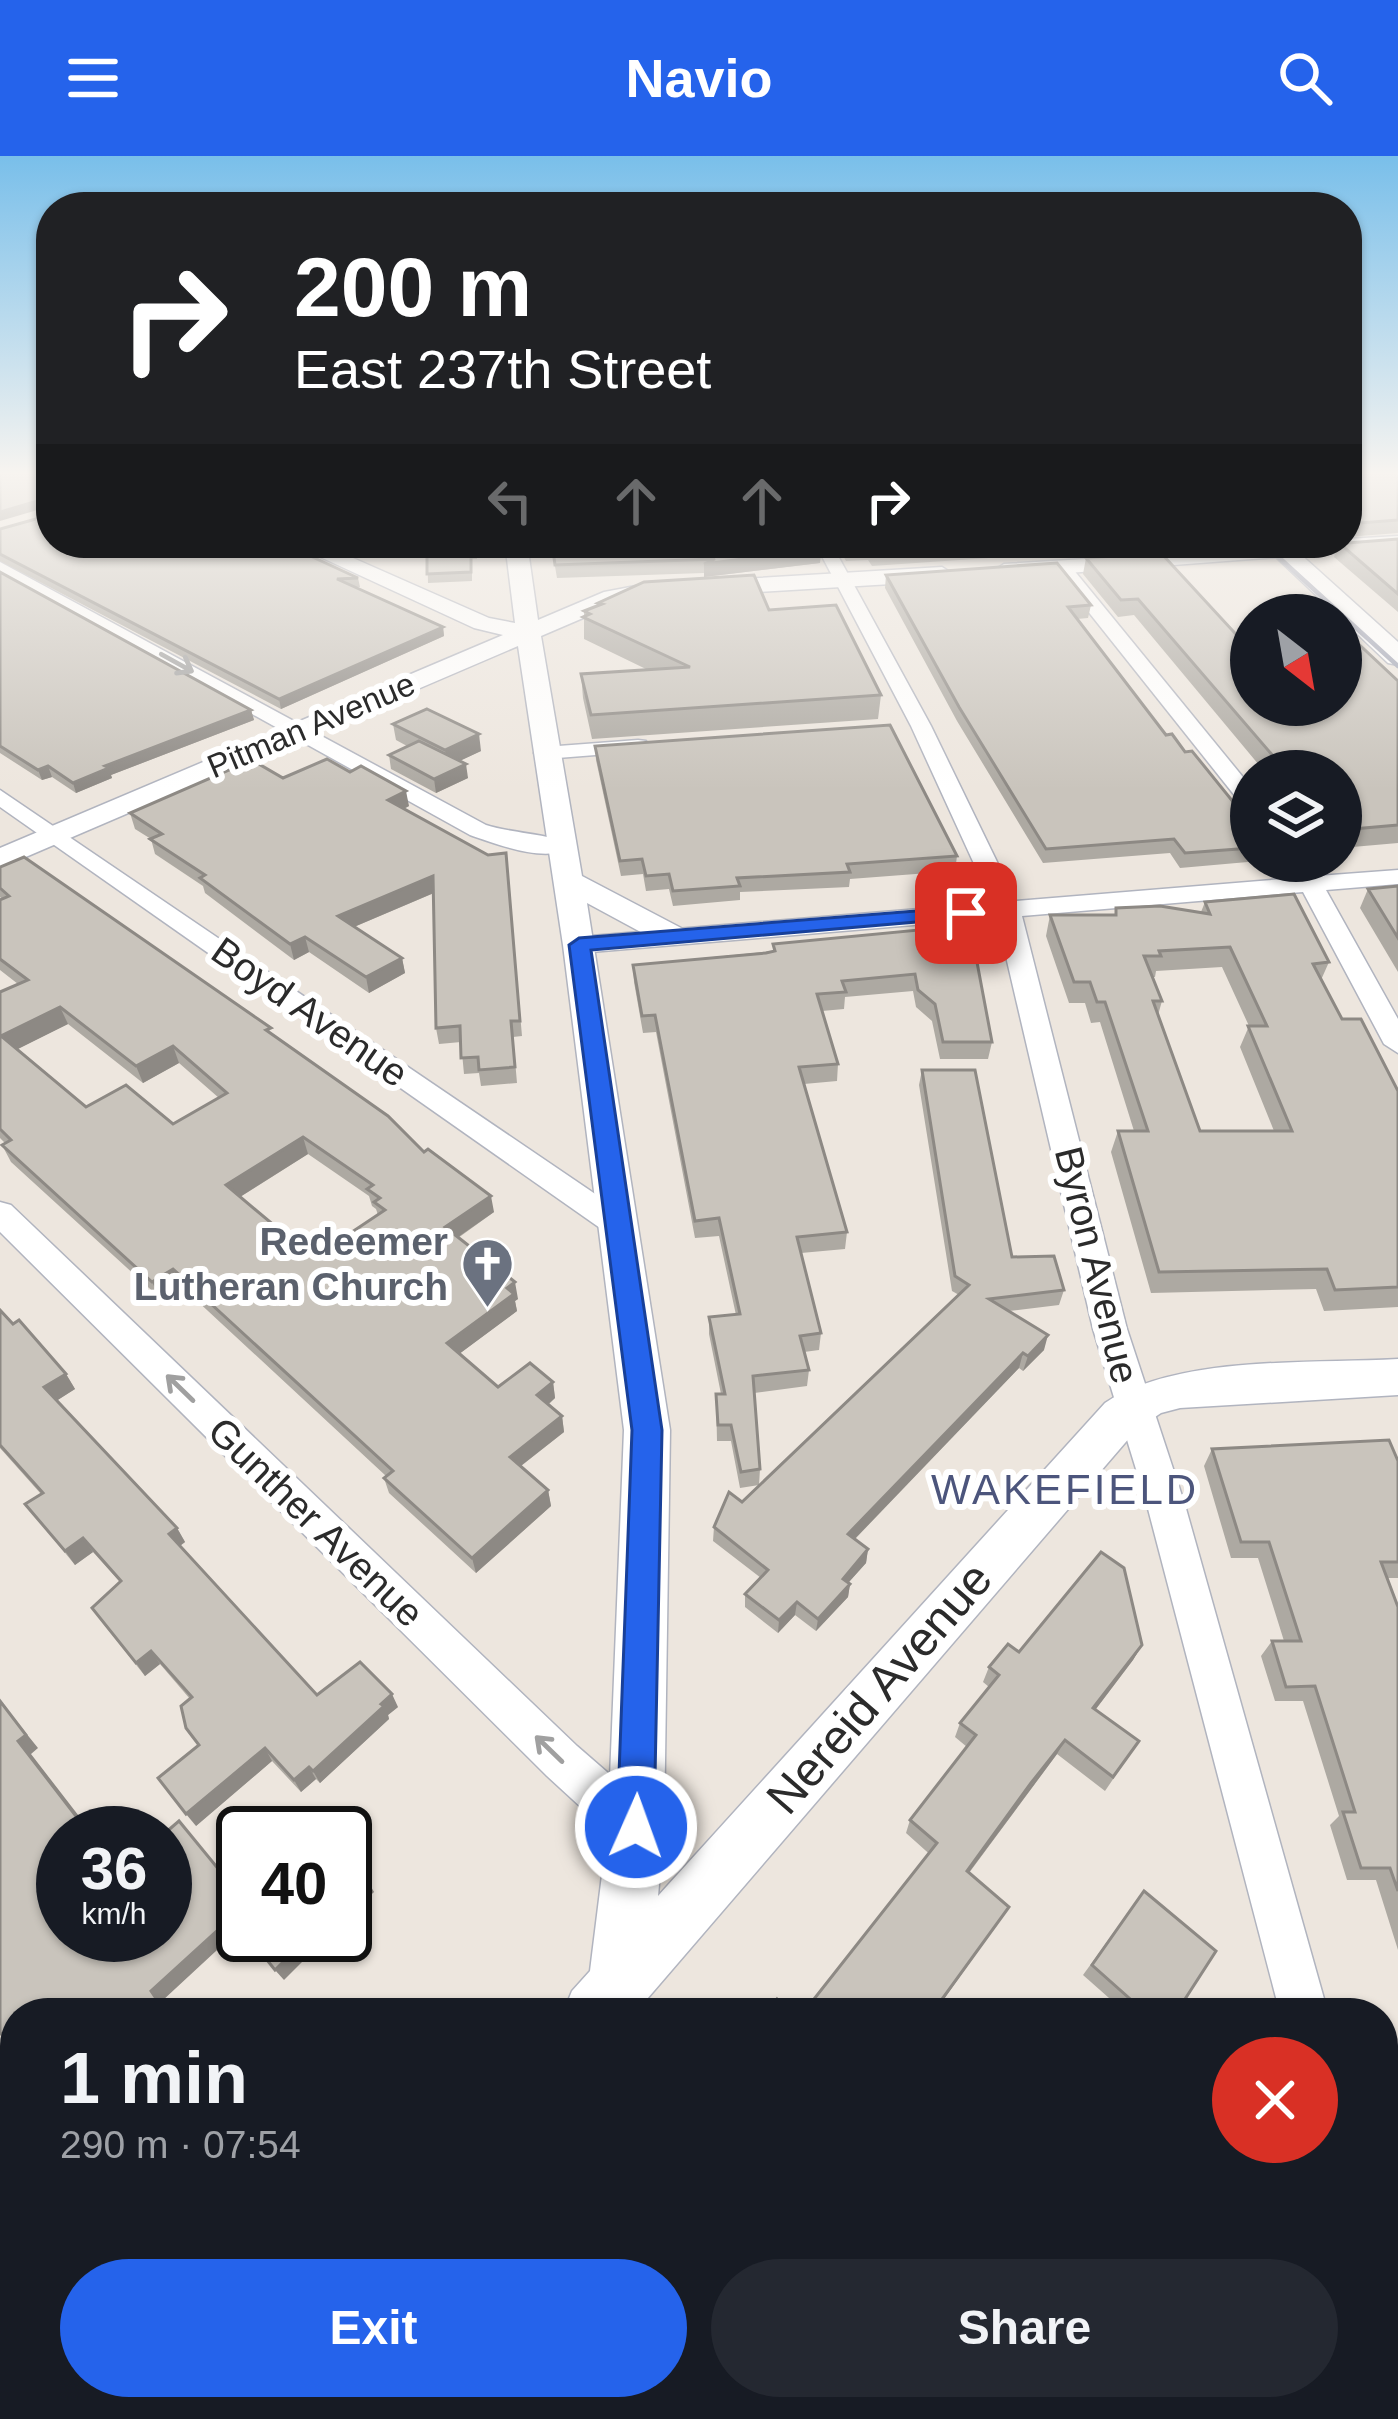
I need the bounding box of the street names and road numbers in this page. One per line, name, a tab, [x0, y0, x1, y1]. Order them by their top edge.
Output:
street label: Pitman Avenue	[202, 665, 420, 785]
street label: Boyd Avenue	[204, 929, 416, 1095]
street label: Byron Avenue	[1047, 1142, 1147, 1388]
street label: Gunther Avenue	[200, 1409, 432, 1635]
street label: Nereid Avenue	[756, 1552, 1002, 1824]

